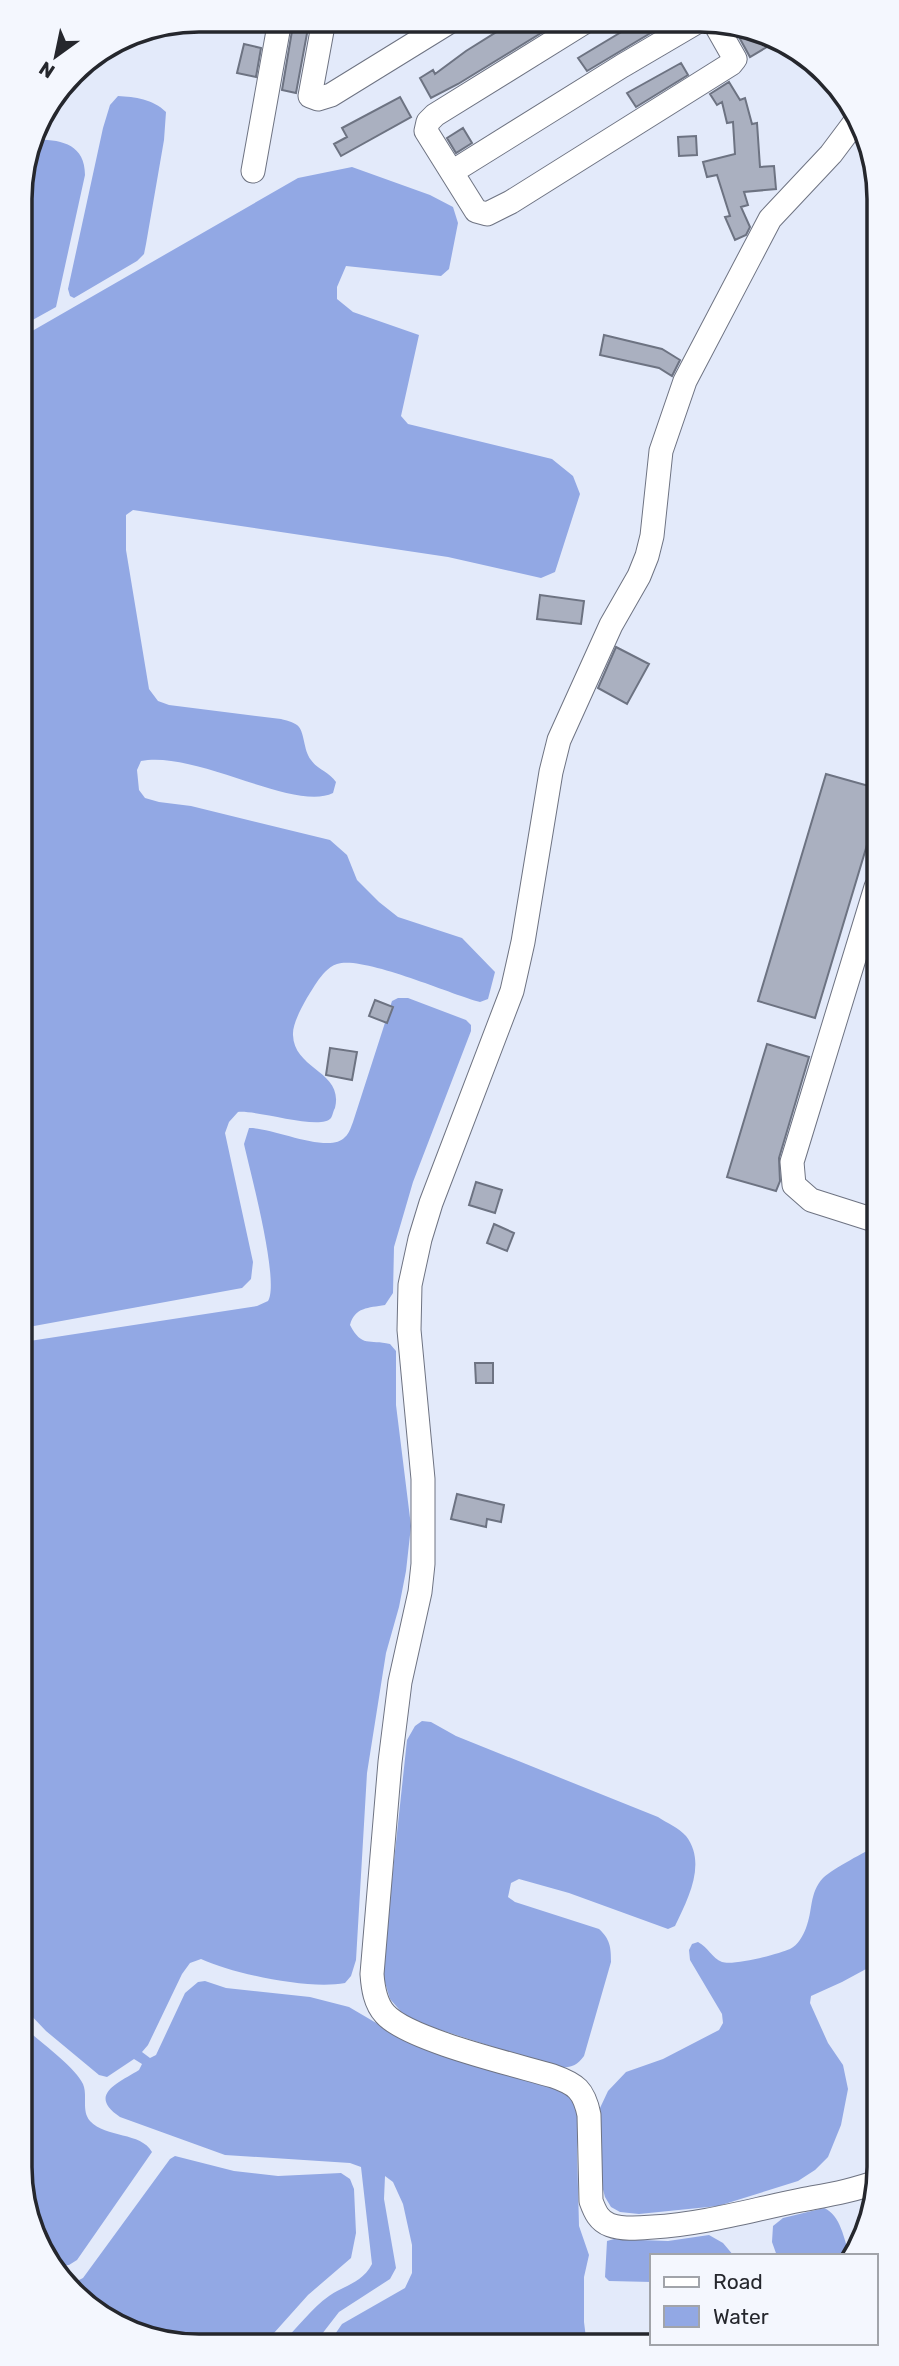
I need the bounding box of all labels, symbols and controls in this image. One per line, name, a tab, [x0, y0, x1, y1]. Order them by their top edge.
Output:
north arrow	[21, 21, 91, 91]
text: N	[35, 56, 59, 83]
legend	[650, 2254, 878, 2345]
text: Road	[713, 2269, 763, 2294]
text: Water	[713, 2304, 769, 2329]

